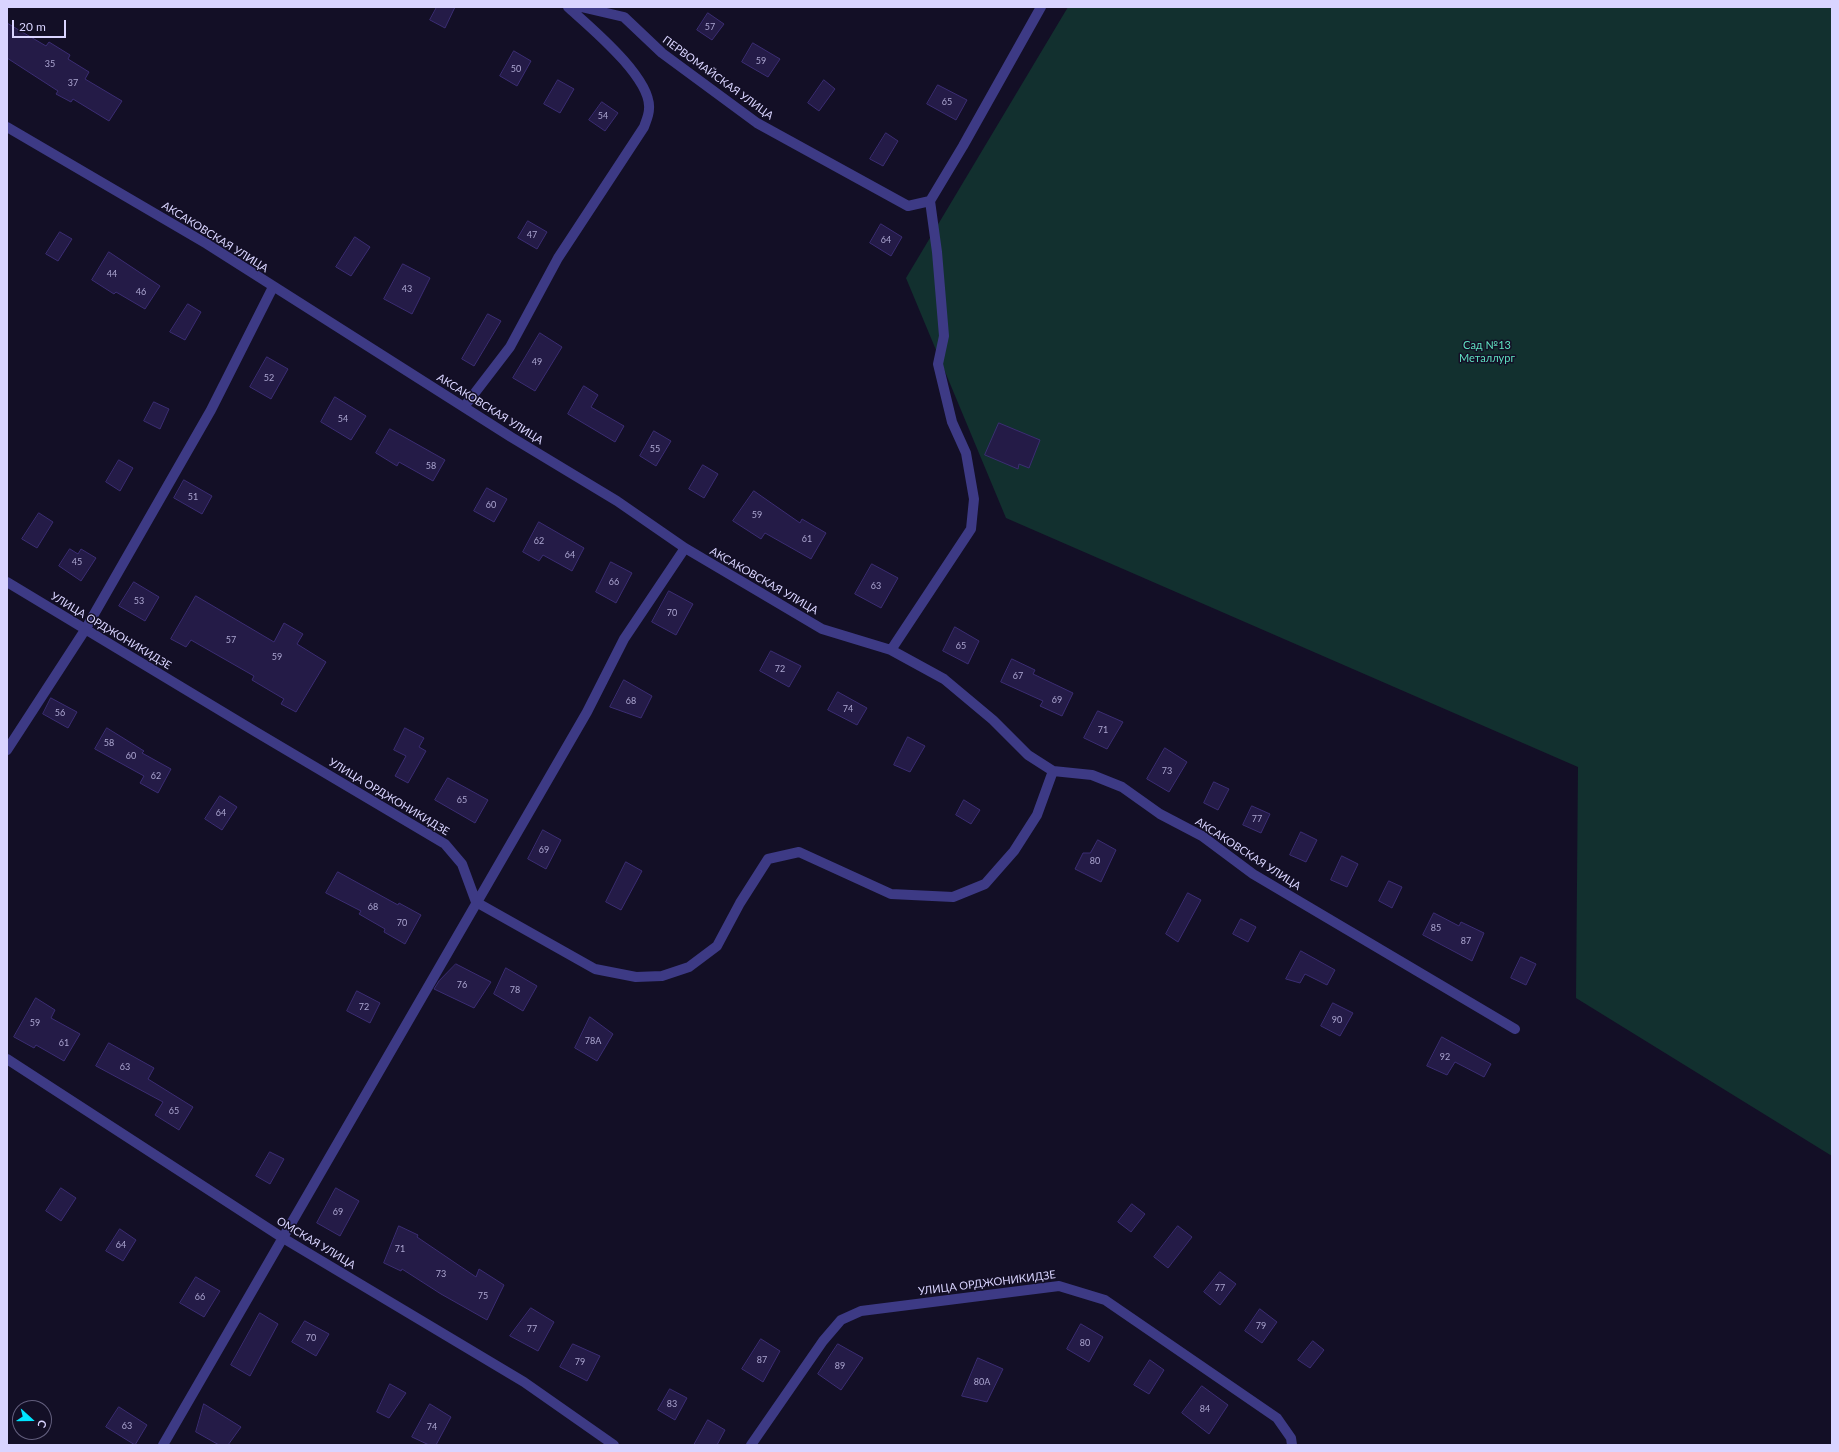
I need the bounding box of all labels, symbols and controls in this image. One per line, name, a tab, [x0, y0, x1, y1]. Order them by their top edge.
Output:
scale bar	[14, 12, 68, 38]
text: 20 m	[19, 19, 46, 34]
house number: 57	[705, 22, 715, 32]
street label: ПЕРВОМАЙСКАЯ УЛИЦА	[660, 33, 776, 123]
house number: 59	[756, 56, 766, 66]
house number: 35	[45, 59, 55, 69]
house number: 50	[511, 64, 521, 74]
house number: 37	[68, 78, 78, 88]
house number: 65	[942, 97, 952, 107]
house number: 54	[598, 111, 608, 121]
street label: АКСАКОВСКАЯ УЛИЦА	[159, 199, 271, 275]
house number: 47	[527, 230, 537, 240]
house number: 64	[881, 235, 891, 245]
house number: 44	[107, 269, 117, 279]
house number: 43	[402, 284, 412, 294]
house number: 46	[136, 287, 146, 297]
park label: Сад №13 Металлург	[1459, 338, 1515, 364]
house number: 49	[532, 357, 542, 367]
street label: АКСАКОВСКАЯ УЛИЦА	[434, 371, 546, 447]
house number: 52	[264, 373, 274, 383]
house number: 54	[338, 414, 348, 424]
house number: 55	[650, 444, 660, 454]
house number: 58	[426, 461, 436, 471]
house number: 51	[188, 492, 198, 502]
house number: 60	[486, 500, 496, 510]
house number: 59	[752, 510, 762, 520]
house number: 61	[802, 534, 812, 544]
house number: 62	[534, 536, 544, 546]
street label: АКСАКОВСКАЯ УЛИЦА	[707, 545, 821, 617]
house number: 64	[565, 550, 575, 560]
house number: 45	[72, 557, 82, 567]
house number: 66	[609, 577, 619, 587]
house number: 63	[871, 581, 881, 591]
street label: УЛИЦА ОРДЖОНИКИДЗЕ	[48, 590, 174, 672]
house number: 53	[134, 596, 144, 606]
house number: 70	[667, 608, 677, 618]
house number: 57	[226, 635, 236, 645]
house number: 65	[956, 641, 966, 651]
house number: 59	[272, 652, 282, 662]
house number: 72	[775, 664, 785, 674]
house number: 67	[1013, 671, 1023, 681]
house number: 69	[1052, 695, 1062, 705]
house number: 68	[626, 696, 636, 706]
house number: 74	[843, 704, 853, 714]
house number: 56	[55, 708, 65, 718]
house number: 71	[1098, 725, 1108, 735]
house number: 58	[104, 738, 114, 748]
house number: 60	[126, 751, 136, 761]
street label: УЛИЦА ОРДЖОНИКИДЗЕ	[326, 756, 452, 838]
house number: 73	[1162, 766, 1172, 776]
house number: 62	[151, 771, 161, 781]
house number: 65	[457, 795, 467, 805]
house number: 64	[216, 808, 226, 818]
house number: 77	[1252, 814, 1262, 824]
street label: АКСАКОВСКАЯ УЛИЦА	[1193, 815, 1303, 893]
house number: 69	[539, 845, 549, 855]
house number: 80	[1090, 856, 1100, 866]
house number: 68	[368, 902, 378, 912]
house number: 70	[397, 918, 407, 928]
house number: 85	[1431, 923, 1441, 933]
house number: 87	[1461, 936, 1471, 946]
house number: 76	[457, 980, 467, 990]
house number: 78	[510, 985, 520, 995]
house number: 72	[359, 1002, 369, 1012]
house number: 90	[1332, 1015, 1342, 1025]
house number: 59	[30, 1018, 40, 1028]
house number: 78А	[585, 1036, 601, 1046]
house number: 61	[59, 1038, 69, 1048]
house number: 92	[1440, 1052, 1450, 1062]
house number: 63	[120, 1062, 130, 1072]
house number: 65	[169, 1106, 179, 1116]
house number: 69	[333, 1207, 343, 1217]
street label: ОМСКАЯ УЛИЦА	[274, 1214, 358, 1272]
house number: 64	[116, 1240, 126, 1250]
house number: 71	[395, 1244, 405, 1254]
street label: УЛИЦА ОРДЖОНИКИДЗЕ	[917, 1268, 1057, 1298]
house number: 73	[436, 1269, 446, 1279]
house number: 77	[1215, 1283, 1225, 1293]
house number: 75	[478, 1291, 488, 1301]
house number: 66	[195, 1292, 205, 1302]
house number: 79	[1256, 1321, 1266, 1331]
house number: 77	[527, 1324, 537, 1334]
house number: 70	[306, 1333, 316, 1343]
house number: 80	[1080, 1338, 1090, 1348]
house number: 87	[757, 1355, 767, 1365]
house number: 79	[575, 1357, 585, 1367]
house number: 89	[835, 1361, 845, 1371]
house number: 80А	[974, 1377, 990, 1387]
house number: 83	[667, 1399, 677, 1409]
north arrow	[12, 1400, 52, 1440]
house number: 84	[1200, 1404, 1210, 1414]
text: С	[35, 1418, 50, 1430]
house number: 63	[122, 1421, 132, 1431]
house number: 74	[427, 1422, 437, 1432]

